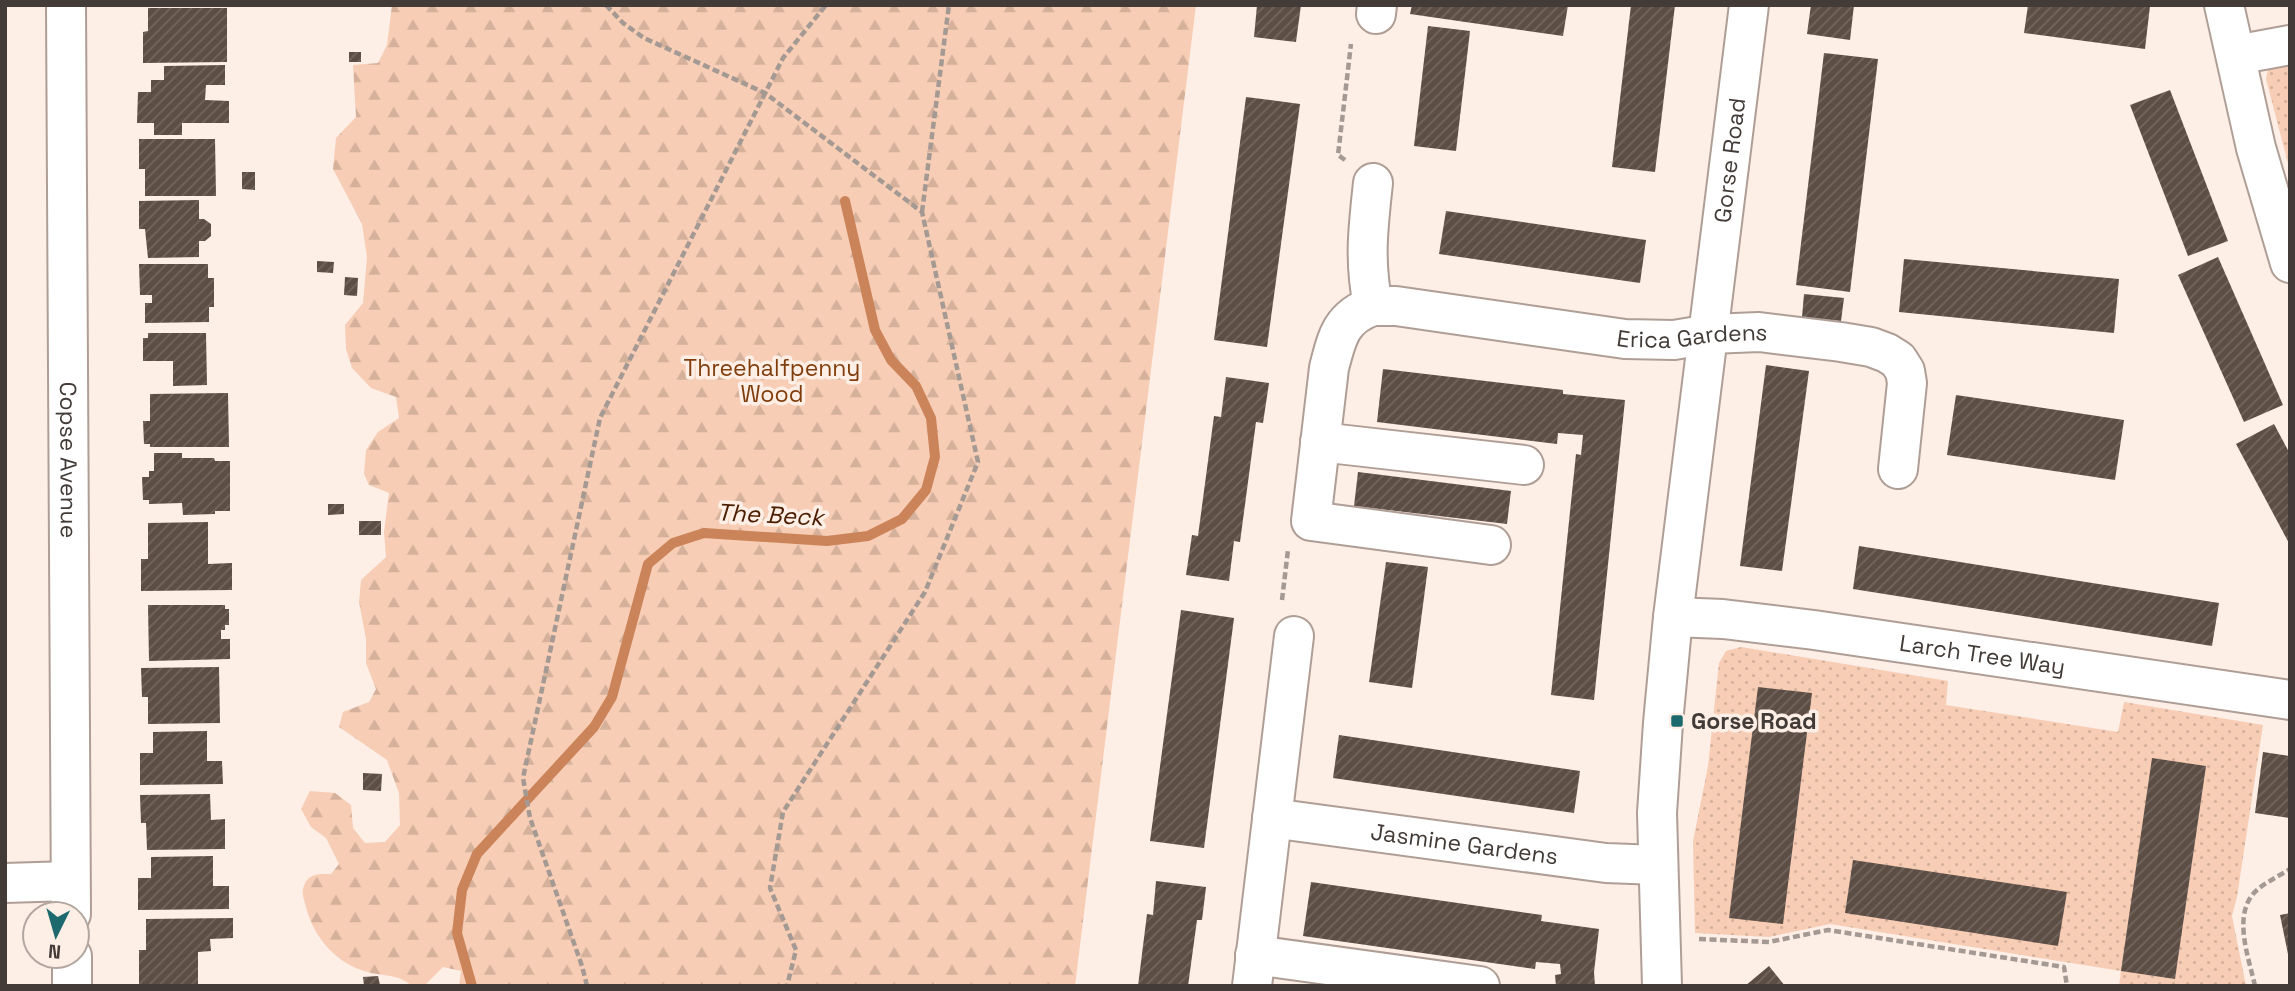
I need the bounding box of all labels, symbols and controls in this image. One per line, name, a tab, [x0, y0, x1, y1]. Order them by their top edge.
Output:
street label: Gorse Road	[1707, 96, 1752, 225]
street label: Erica Gardens	[1615, 317, 1770, 355]
park label: Threehalfpenny Wood	[684, 353, 860, 409]
street label: Copse Avenue	[53, 382, 84, 538]
water label: The Beck	[716, 496, 827, 533]
street label: Larch Tree Way	[1898, 628, 2067, 682]
place label: Gorse Road	[1691, 706, 1817, 736]
marker: Gorse Road	[1669, 713, 1685, 729]
street label: Jasmine Gardens	[1369, 816, 1560, 871]
north arrow	[21, 900, 91, 970]
text: N	[47, 938, 62, 964]

